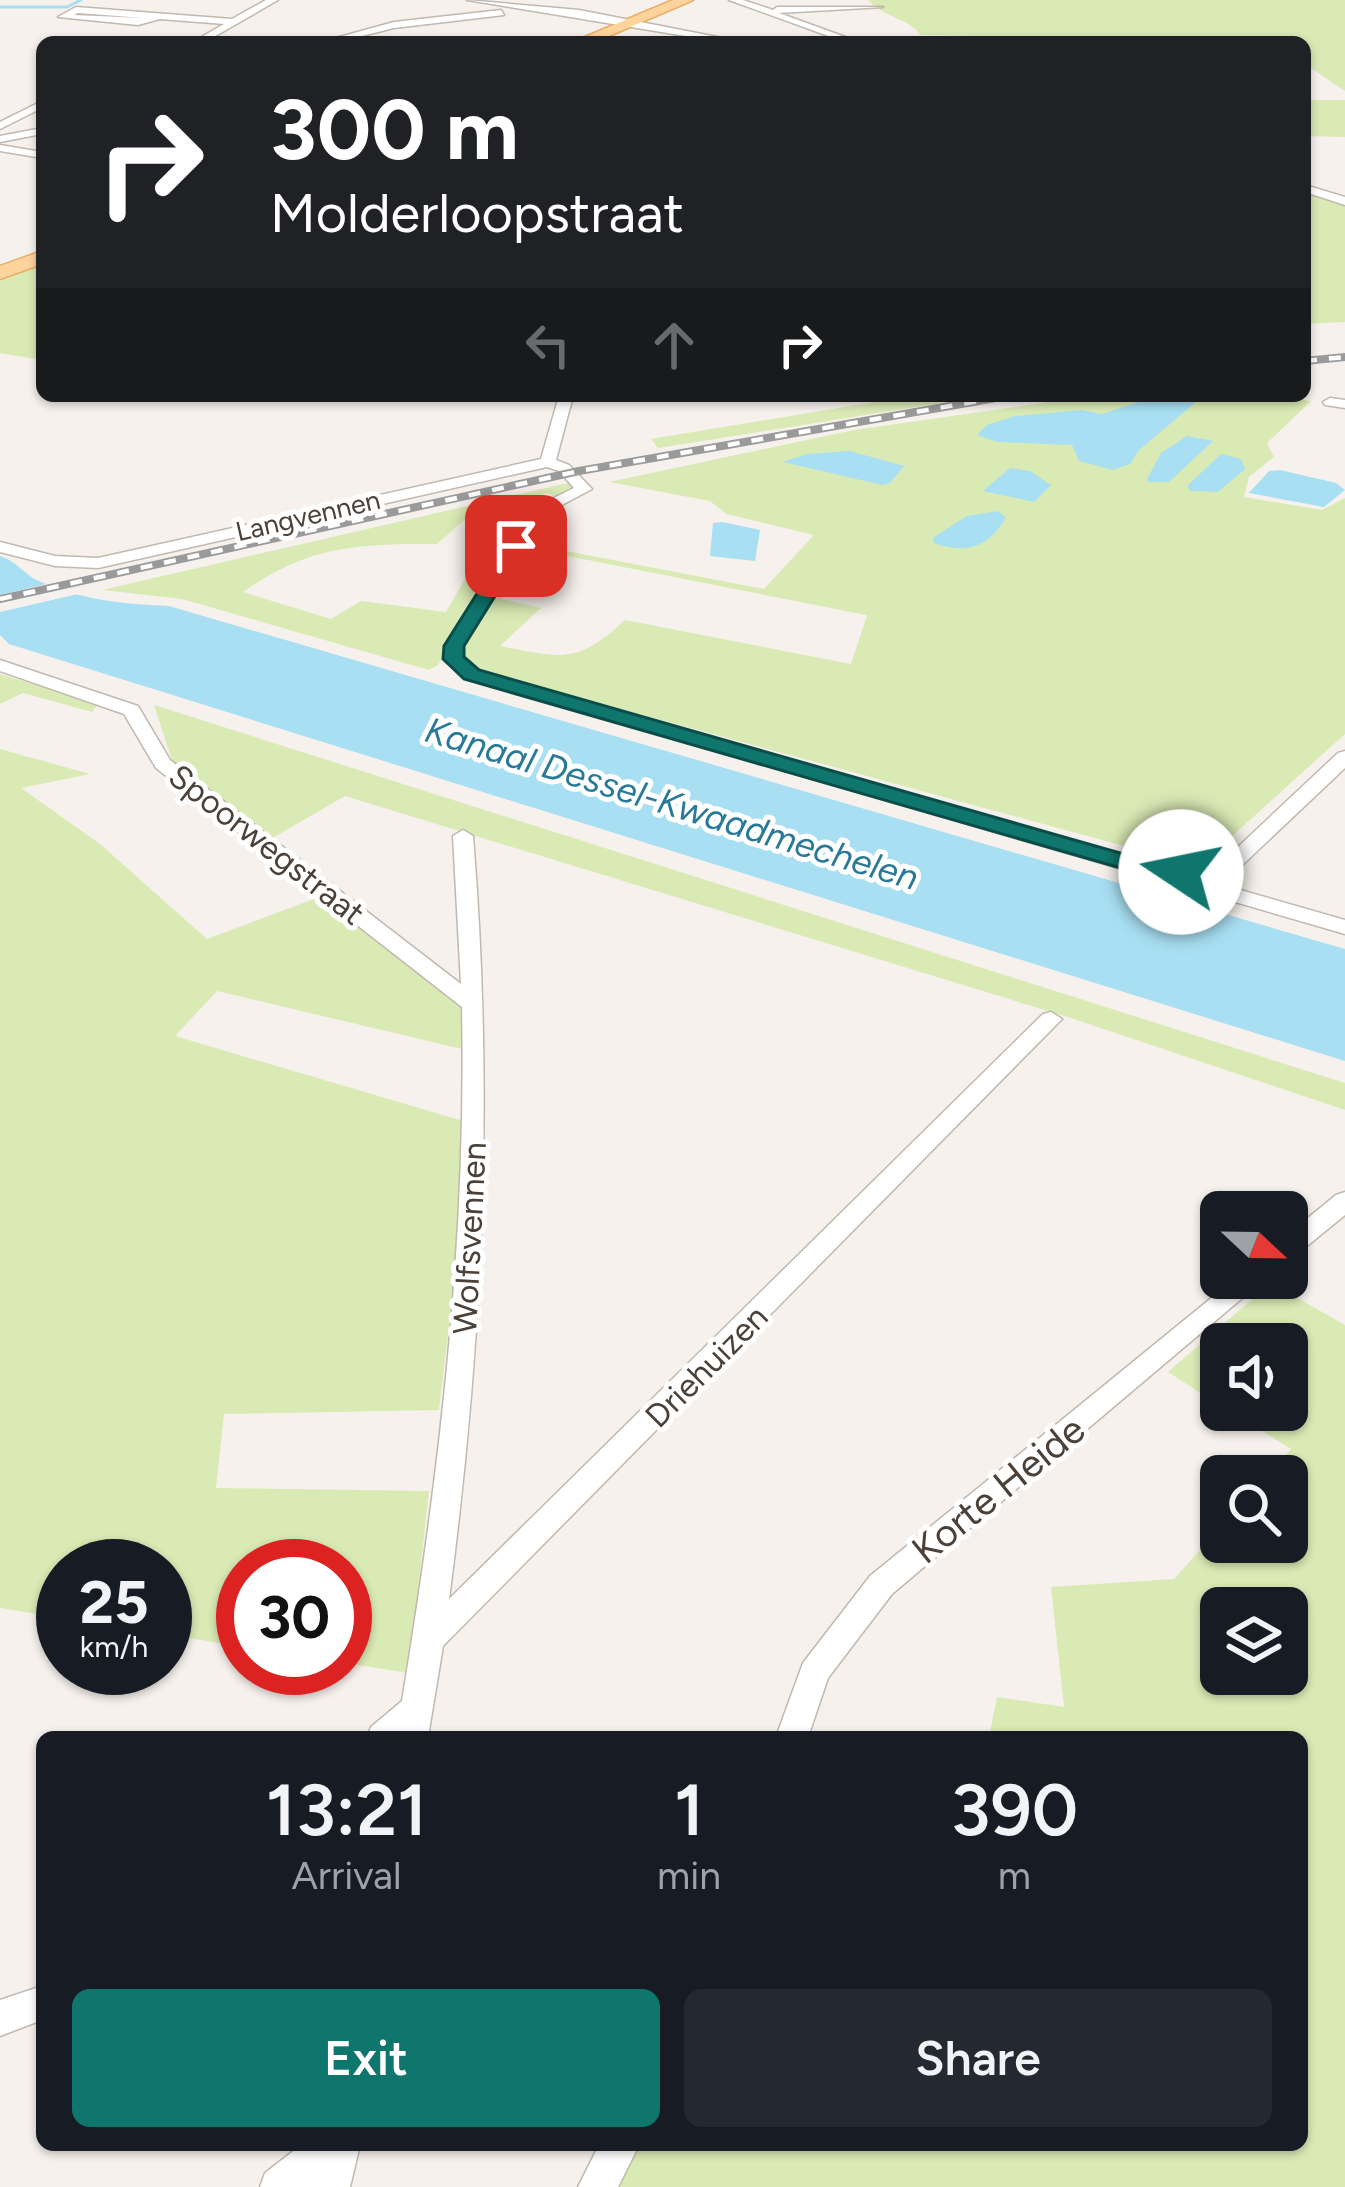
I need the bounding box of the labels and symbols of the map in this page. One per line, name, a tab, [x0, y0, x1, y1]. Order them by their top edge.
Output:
street label: Langvennen	[232, 483, 383, 548]
pin	[465, 495, 567, 597]
water label: Kanaal Dessel-Kwaadmechelen	[420, 708, 924, 899]
street label: Spoorwegstraat	[161, 756, 372, 933]
position arrow	[1118, 809, 1244, 935]
street label: Wolfsvennen	[445, 1141, 494, 1335]
north arrow	[1200, 1191, 1308, 1299]
street label: Driehuizen	[637, 1297, 776, 1436]
street label: Korte Heide	[902, 1405, 1094, 1573]
speed limit sign: 30	[216, 1539, 372, 1695]

